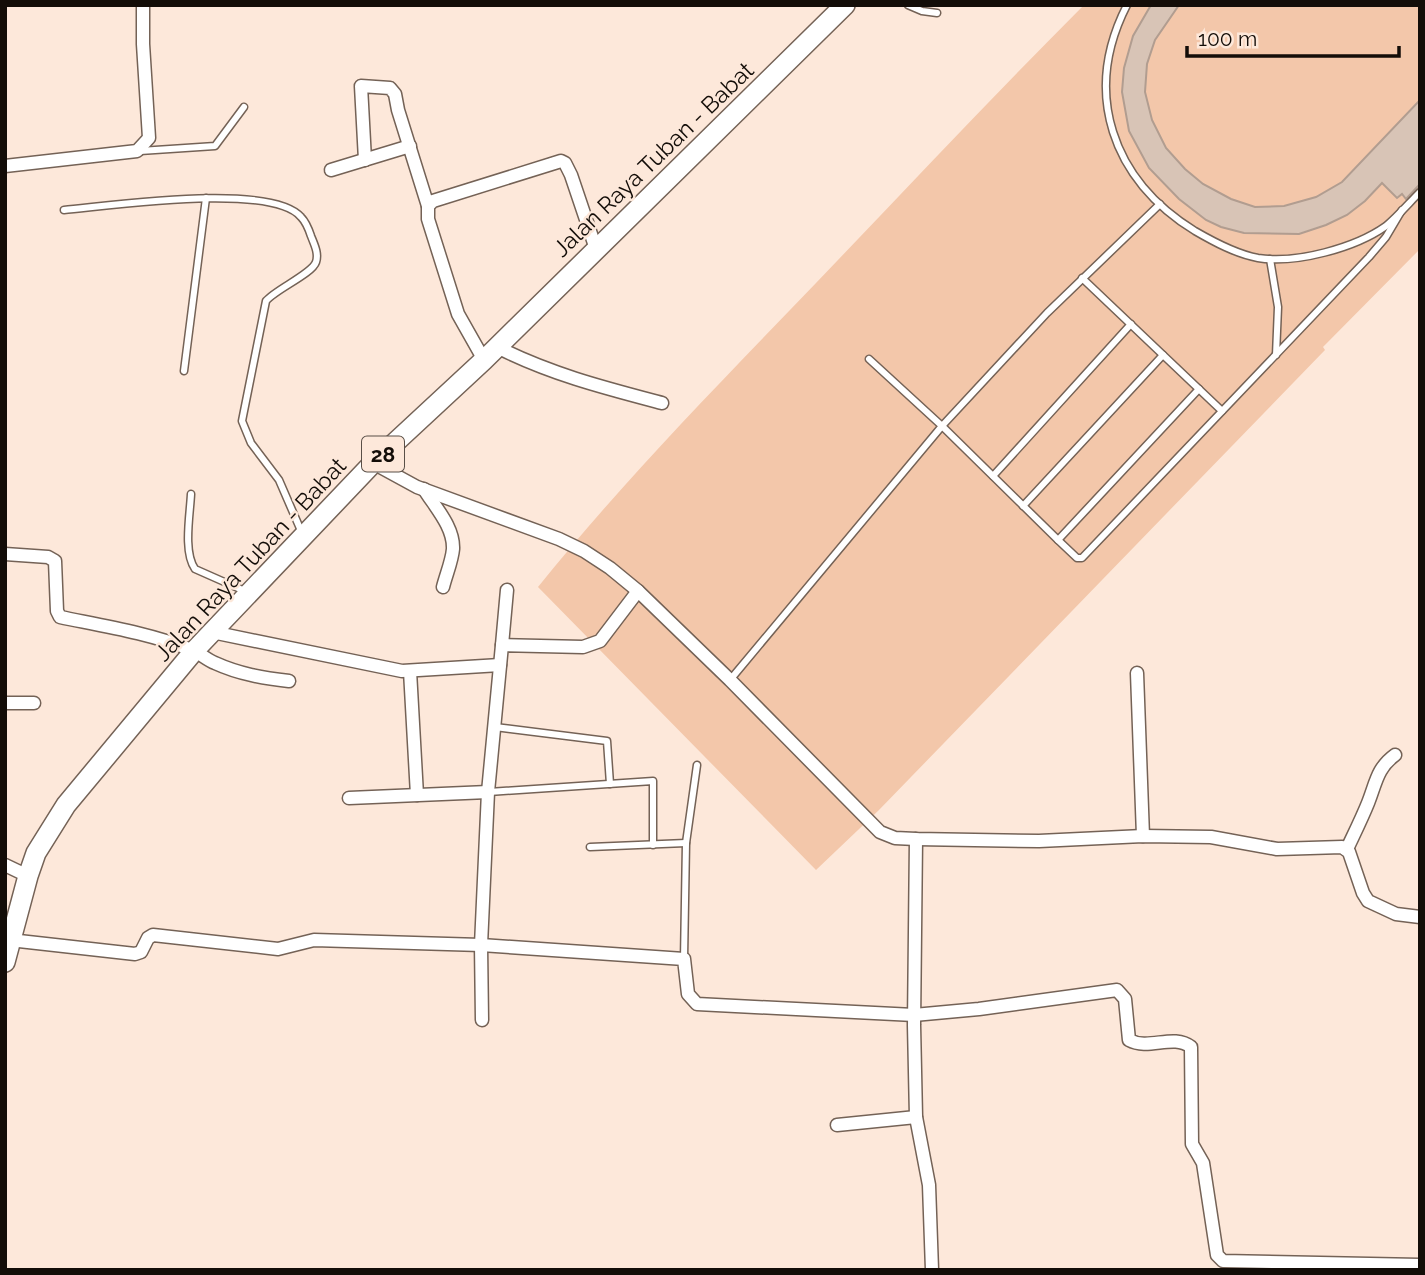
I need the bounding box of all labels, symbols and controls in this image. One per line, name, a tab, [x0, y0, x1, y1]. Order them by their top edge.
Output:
scale bar	[1187, 14, 1399, 58]
text: 100 m	[1198, 26, 1257, 51]
street label: Jalan Raya Tuban - Babat	[547, 56, 759, 262]
road number: 28	[362, 436, 404, 472]
street label: Jalan Raya Tuban - Babat	[149, 452, 351, 666]

